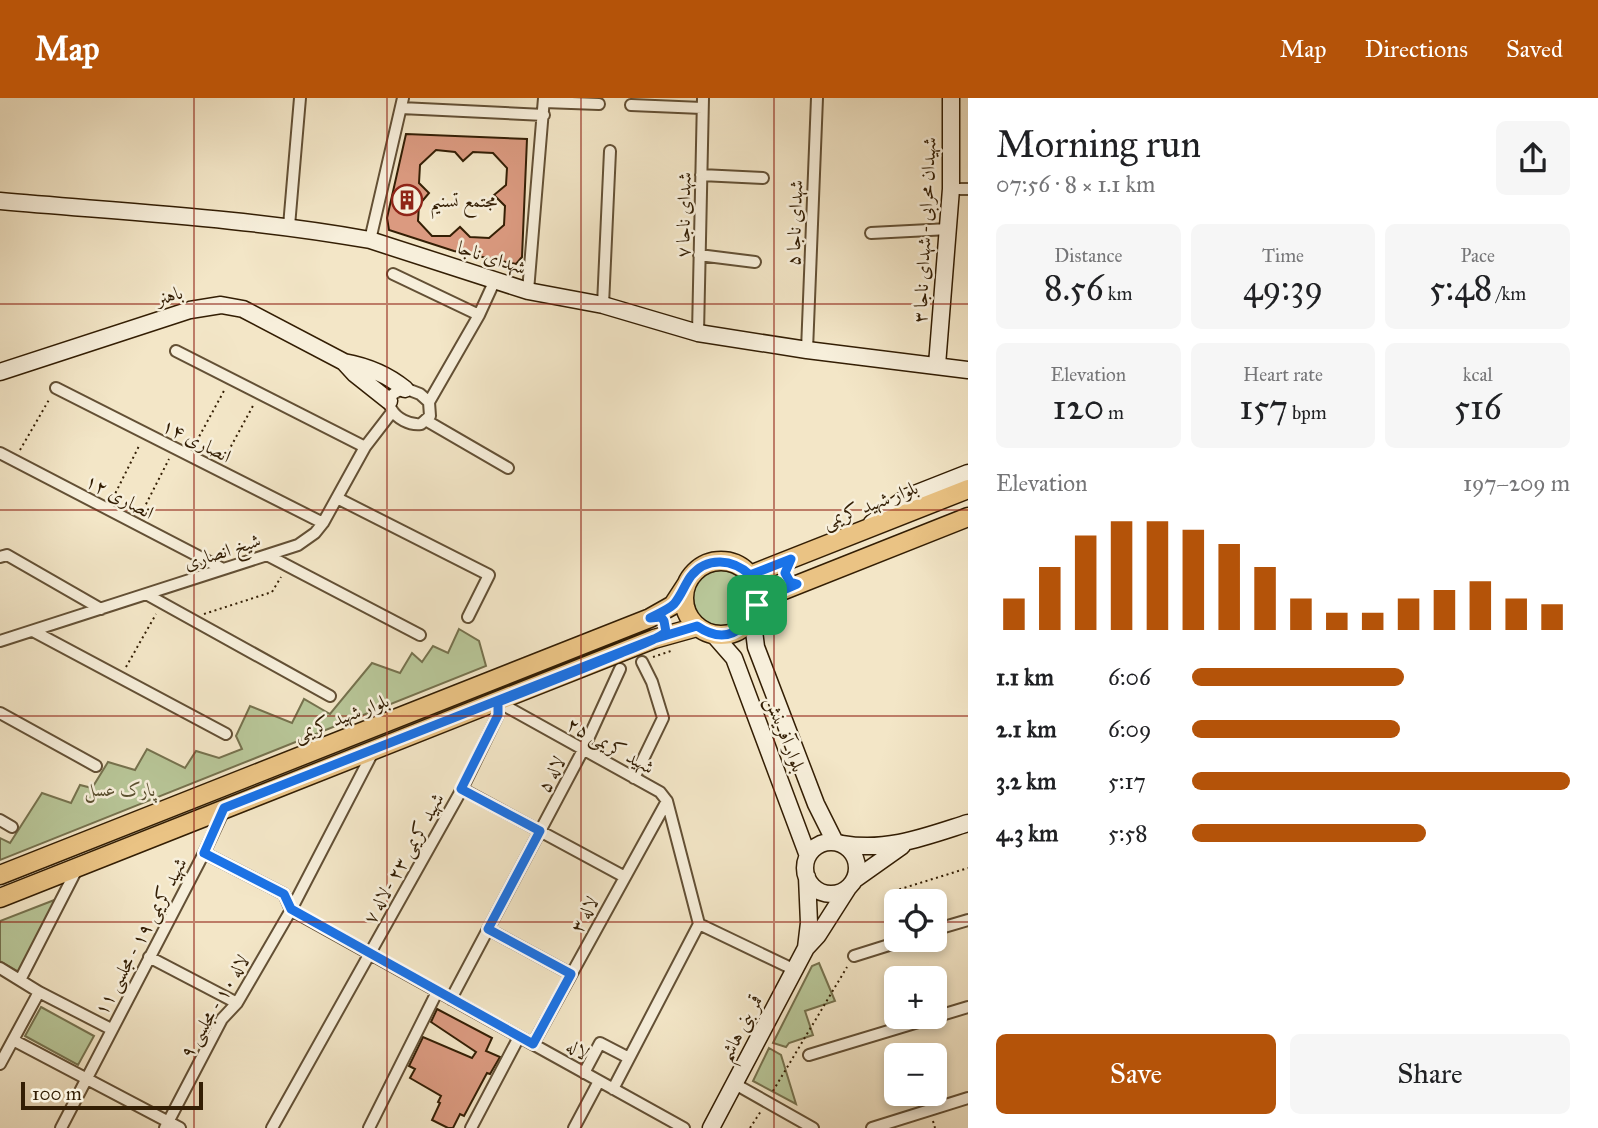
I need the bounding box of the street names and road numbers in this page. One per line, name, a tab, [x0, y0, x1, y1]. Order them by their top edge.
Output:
street label: شهیدان محرابی - شهدای ناجا ۳	[908, 137, 944, 324]
street label: شهدای ناجا ۷	[671, 172, 697, 258]
street label: شهدای ناجا ۵	[782, 180, 808, 266]
street label: شهدای ناجا	[454, 236, 529, 280]
street label: باهنر	[151, 281, 185, 311]
street label: انصاری ۱۴	[158, 413, 235, 468]
street label: انصاری ۱۲	[82, 469, 158, 524]
street label: بلوار شهید کریمی	[819, 476, 922, 535]
street label: شیخ انصاری	[181, 528, 265, 580]
street label: بلوار شهید کریمی	[290, 689, 393, 748]
street label: بلوار آفرینش	[760, 693, 810, 776]
street label: شهید کریمی ۲۵	[562, 712, 658, 781]
street label: لاله ۵	[532, 752, 570, 796]
street label: شهید کریمی ۲۳ -لاله ۷	[358, 789, 451, 929]
street label: شهید کریمی ۱۹ - مجلسی ۱۱	[89, 854, 193, 1020]
street label: لاله ۳	[565, 892, 604, 936]
street label: لاله ۱۰ - مجلسی ۹	[175, 950, 256, 1063]
street label: قمر بنی هاشم	[713, 991, 774, 1069]
street label: لاله	[562, 1034, 593, 1065]

